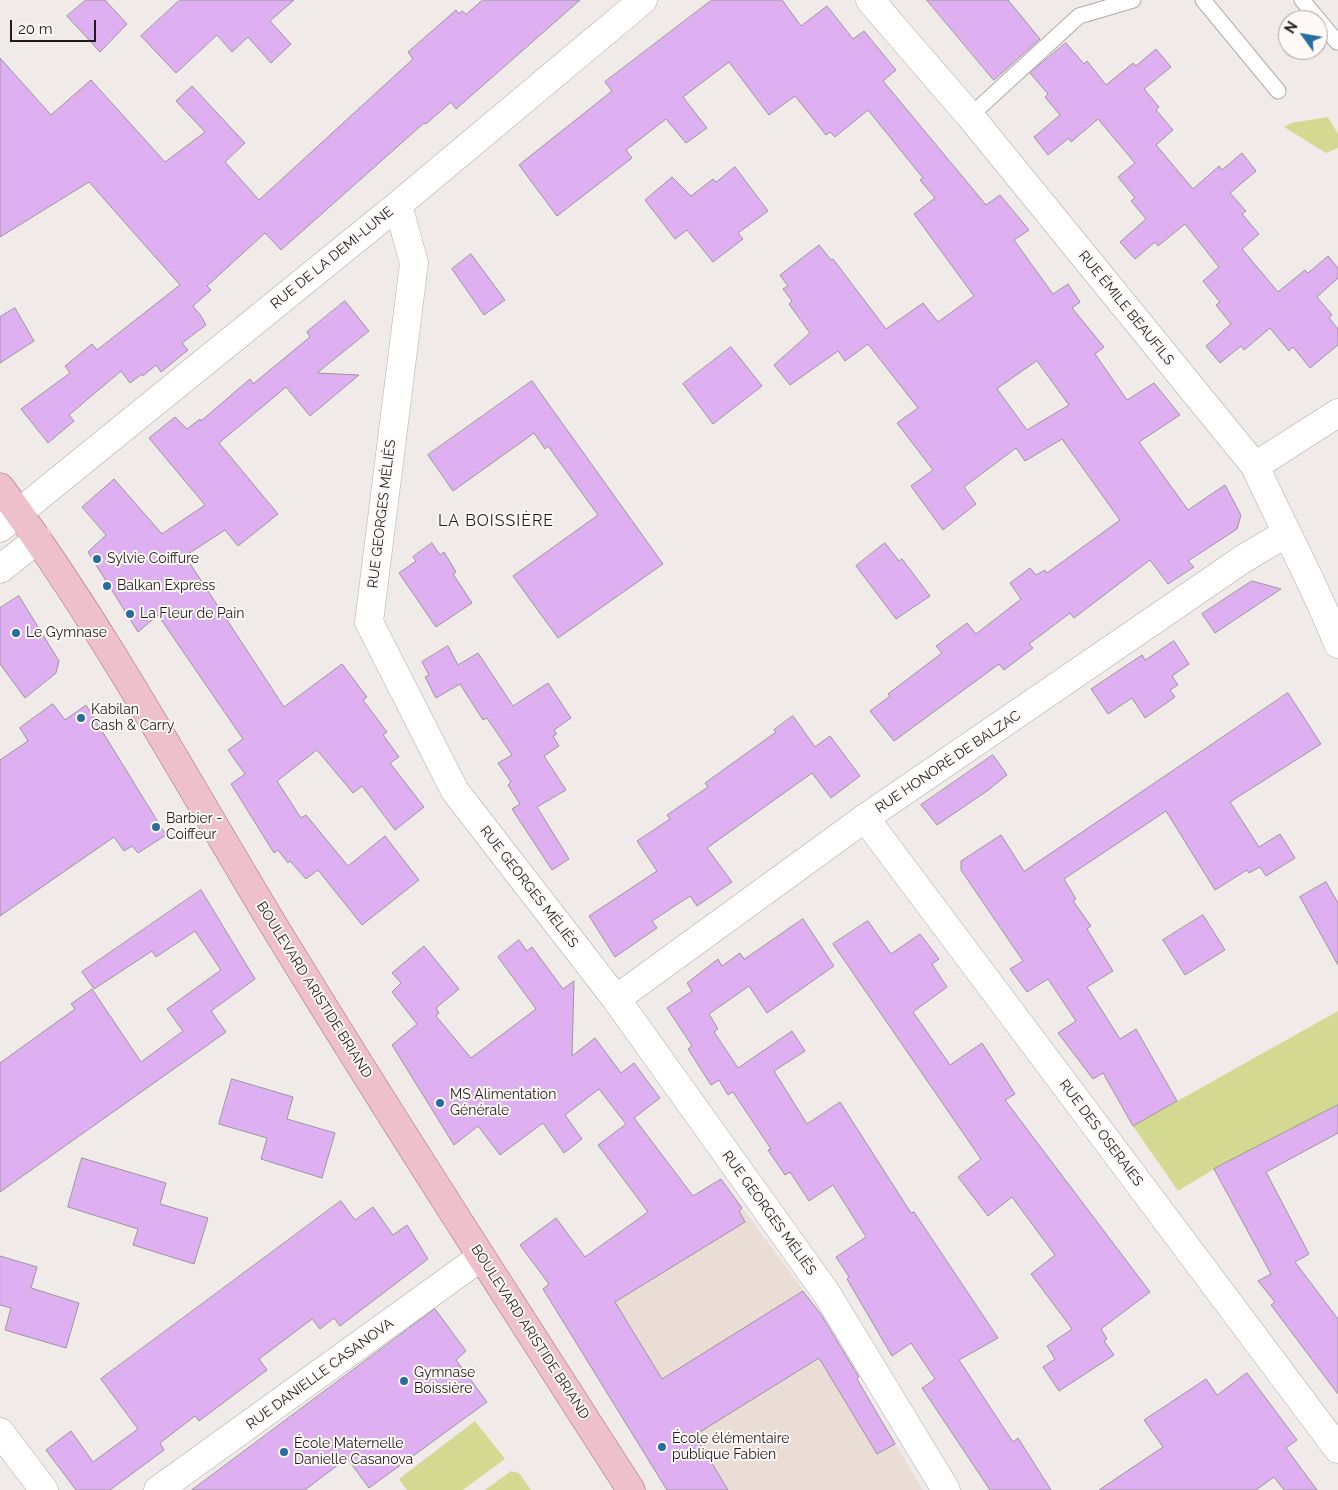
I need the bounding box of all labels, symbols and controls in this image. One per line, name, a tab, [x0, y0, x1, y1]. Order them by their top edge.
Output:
scale bar	[12, 10, 99, 42]
north arrow	[1278, 10, 1328, 60]
text: N	[1282, 19, 1301, 36]
text: 20 m	[18, 20, 53, 38]
street label: RUE DE LA DEMI-LUNE	[267, 203, 397, 313]
street label: RUE ÉMILE BEAUFILS	[1075, 247, 1177, 369]
street label: RUE GEORGES MÉLIÈS	[365, 439, 399, 589]
district label: LA BOISSIÈRE	[436, 511, 556, 531]
place label: Sylvie Coiffure	[107, 551, 199, 567]
marker: Sylvie Coiffure	[91, 553, 103, 565]
place label: Balkan Express	[117, 578, 215, 594]
marker: Balkan Express	[101, 580, 113, 592]
place label: La Fleur de Pain	[140, 606, 244, 622]
marker: La Fleur de Pain	[124, 608, 136, 620]
place label: Le Gymnase	[26, 625, 107, 641]
marker: Le Gymnase	[10, 627, 22, 639]
place label: Kabilan Cash & Carry	[91, 702, 174, 734]
street label: RUE HONORÉ DE BALZAC	[872, 707, 1024, 817]
marker: Kabilan Cash & Carry	[75, 712, 87, 724]
place label: Barbier - Coiffeur	[166, 811, 222, 844]
marker: Barbier - Coiffeur	[150, 821, 162, 833]
street label: RUE GEORGES MÉLIÈS	[476, 823, 582, 951]
street label: BOULEVARD ARISTIDE BRIAND	[253, 899, 375, 1081]
street label: RUE DES OSERAIES	[1056, 1076, 1146, 1190]
place label: MS Alimentation Générale	[450, 1087, 556, 1120]
marker: MS Alimentation Générale	[434, 1097, 446, 1109]
street label: RUE GEORGES MÉLIÈS	[718, 1147, 820, 1279]
street label: BOULEVARD ARISTIDE BRIAND	[467, 1242, 593, 1422]
street label: RUE DANIELLE CASANOVA	[243, 1315, 397, 1433]
place label: Gymnase Boissière	[414, 1365, 475, 1398]
marker: Gymnase Boissière	[398, 1375, 410, 1387]
place label: École élémentaire publique Fabien	[672, 1431, 790, 1464]
place label: École Maternelle Danielle Casanova	[294, 1436, 413, 1468]
marker: École élémentaire publique Fabien	[656, 1441, 668, 1453]
marker: École Maternelle Danielle Casanova	[278, 1446, 290, 1458]

